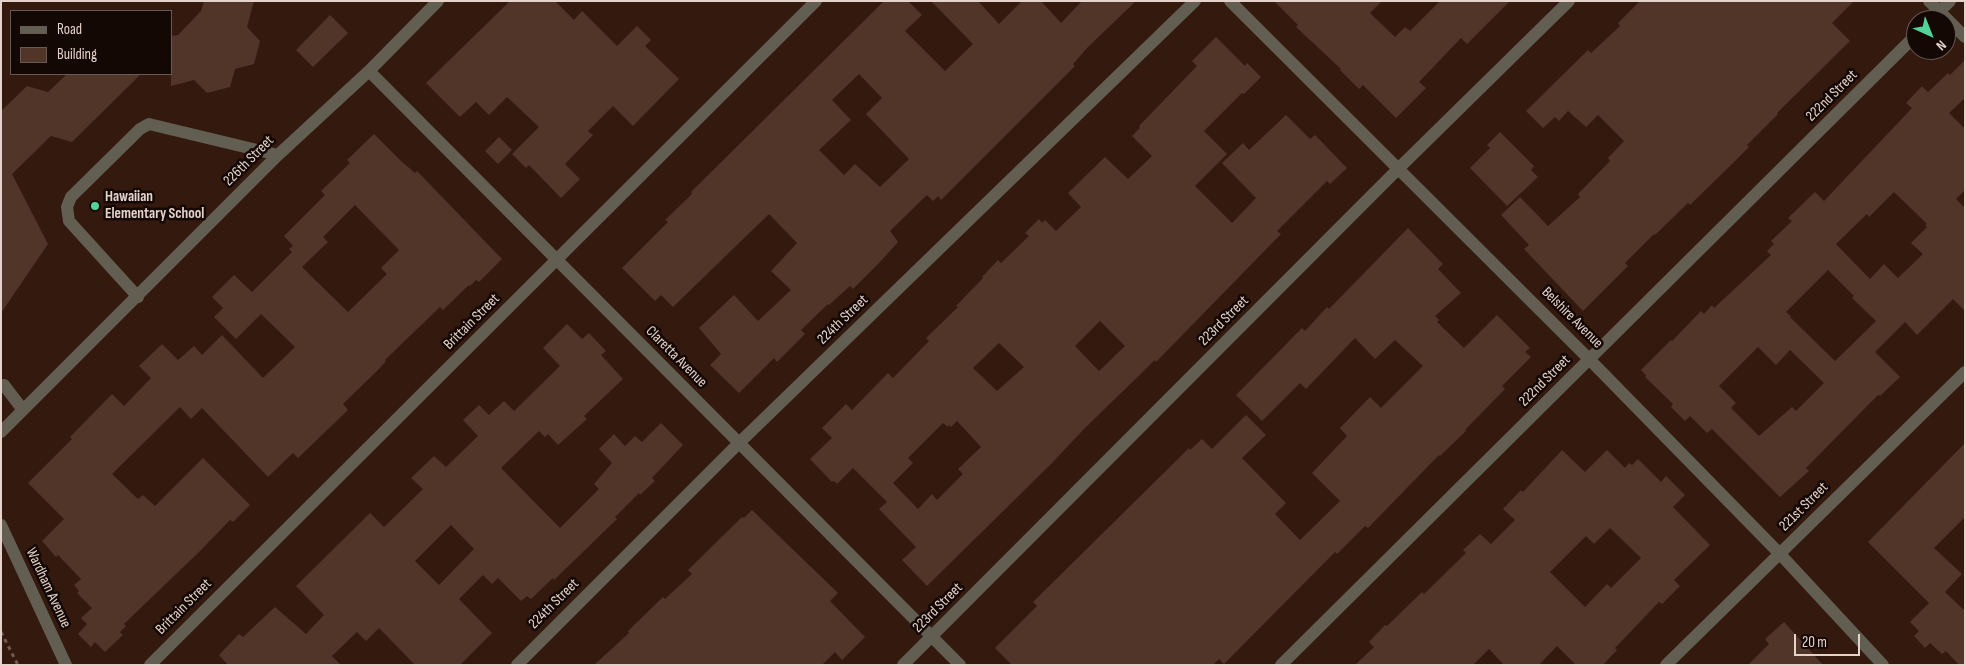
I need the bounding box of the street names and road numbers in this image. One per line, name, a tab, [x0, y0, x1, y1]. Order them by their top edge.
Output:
street label: 222nd Street	[1803, 67, 1861, 125]
street label: 226th Street	[220, 132, 278, 190]
street label: Belshire Avenue	[1538, 284, 1606, 352]
street label: Brittain Street	[440, 290, 504, 354]
street label: 224th Street	[814, 291, 872, 349]
street label: 223rd Street	[1195, 292, 1253, 350]
street label: Claretta Avenue	[641, 322, 711, 392]
street label: 222nd Street	[1516, 352, 1574, 410]
street label: 221st Street	[1776, 479, 1832, 535]
street label: Wardham Avenue	[22, 545, 74, 631]
street label: Brittain Street	[152, 575, 216, 639]
street label: 224th Street	[525, 575, 583, 633]
street label: 223rd Street	[909, 579, 967, 637]

